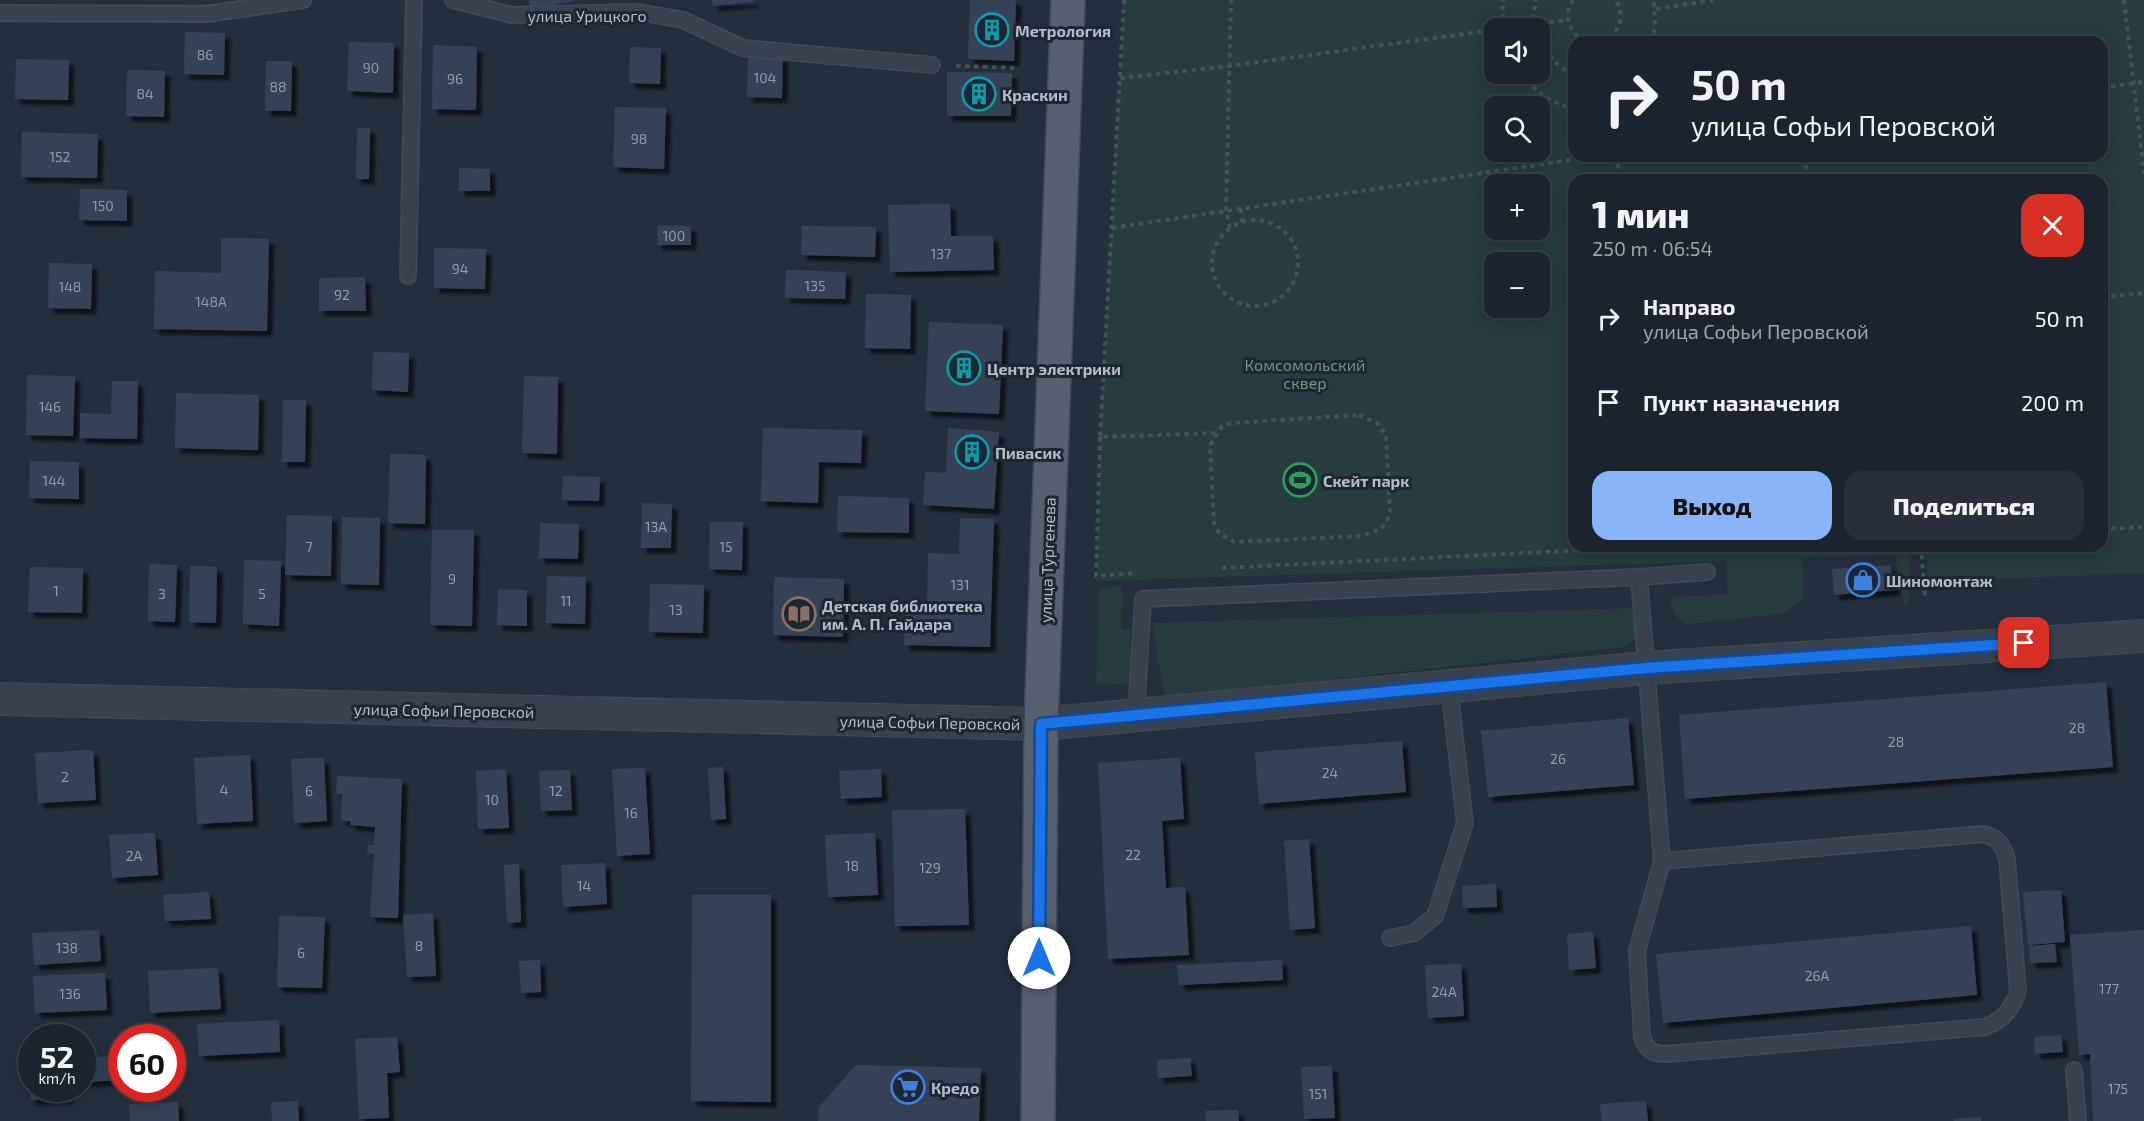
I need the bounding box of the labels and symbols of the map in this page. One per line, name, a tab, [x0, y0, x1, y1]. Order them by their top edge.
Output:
street label: улица Урицкого	[527, 6, 647, 26]
building icon: Метрология	[974, 12, 1010, 48]
place label: Метрология	[1015, 21, 1111, 40]
house number: 86	[197, 46, 213, 63]
house number: 90	[363, 59, 379, 76]
house number: 104	[754, 69, 776, 86]
house number: 96	[447, 70, 463, 87]
building icon: Краскин	[961, 76, 997, 112]
house number: 88	[270, 78, 287, 95]
house number: 84	[136, 85, 154, 102]
place label: Краскин	[1002, 85, 1068, 104]
house number: 98	[631, 130, 647, 147]
house number: 152	[50, 148, 71, 165]
house number: 150	[92, 197, 114, 214]
house number: 100	[663, 227, 685, 244]
house number: 137	[931, 245, 951, 262]
house number: 94	[452, 260, 468, 277]
house number: 135	[805, 277, 825, 294]
house number: 148	[59, 278, 81, 295]
house number: 92	[334, 286, 350, 303]
house number: 148А	[195, 293, 227, 310]
building icon: Центр электрики	[946, 350, 982, 386]
park label: Комсомольский сквер	[1245, 355, 1365, 392]
place label: Центр электрики	[987, 359, 1121, 378]
house number: 146	[39, 398, 61, 415]
building icon: Пивасик	[954, 434, 990, 470]
place label: Пивасик	[995, 443, 1061, 462]
sports icon: Скейт парк	[1282, 462, 1318, 498]
place label: Скейт парк	[1323, 471, 1409, 490]
house number: 144	[43, 472, 65, 489]
street label: улица Тургенева	[1035, 497, 1060, 623]
house number: 13А	[645, 518, 667, 535]
house number: 7	[305, 538, 313, 555]
house number: 15	[719, 538, 733, 555]
shop icon: Шиномонтаж	[1845, 562, 1881, 598]
house number: 9	[448, 570, 456, 587]
place label: Шиномонтаж	[1886, 571, 1993, 590]
house number: 131	[951, 576, 969, 593]
house number: 1	[53, 582, 59, 599]
house number: 3	[158, 585, 166, 602]
house number: 5	[258, 585, 266, 602]
house number: 11	[560, 592, 572, 609]
library icon: Детская библиотека им. А. П. Гайдара	[781, 596, 817, 632]
place label: Детская библиотека им. А. П. Гайдара	[822, 596, 983, 633]
house number: 13	[669, 601, 683, 618]
pin	[1998, 617, 2049, 668]
street label: улица Софьи Перовской	[353, 699, 534, 722]
street label: улица Софьи Перовской	[839, 711, 1020, 734]
house number: 28	[2069, 719, 2085, 736]
house number: 28	[1888, 733, 1904, 750]
house number: 26	[1550, 750, 1566, 767]
house number: 24	[1322, 764, 1338, 781]
house number: 2	[61, 768, 69, 785]
house number: 4	[220, 781, 228, 798]
house number: 6	[305, 782, 313, 799]
house number: 12	[549, 782, 563, 799]
house number: 10	[485, 791, 499, 808]
house number: 16	[624, 804, 638, 821]
house number: 22	[1125, 846, 1141, 863]
house number: 2А	[126, 847, 143, 864]
house number: 18	[845, 857, 859, 874]
house number: 129	[919, 859, 941, 876]
house number: 14	[577, 877, 591, 894]
position arrow	[1007, 926, 1071, 990]
house number: 8	[415, 937, 423, 954]
house number: 138	[56, 939, 78, 956]
house number: 6	[297, 944, 305, 961]
house number: 26А	[1805, 967, 1830, 984]
house number: 177	[2099, 980, 2119, 997]
house number: 24А	[1431, 983, 1457, 1000]
house number: 136	[59, 985, 81, 1002]
speed limit sign: 60	[108, 1024, 186, 1102]
supermarket icon: Кредо	[890, 1069, 926, 1105]
place label: Кредо	[931, 1078, 979, 1097]
house number: 175	[2108, 1080, 2128, 1097]
house number: 151	[1309, 1085, 1327, 1102]

